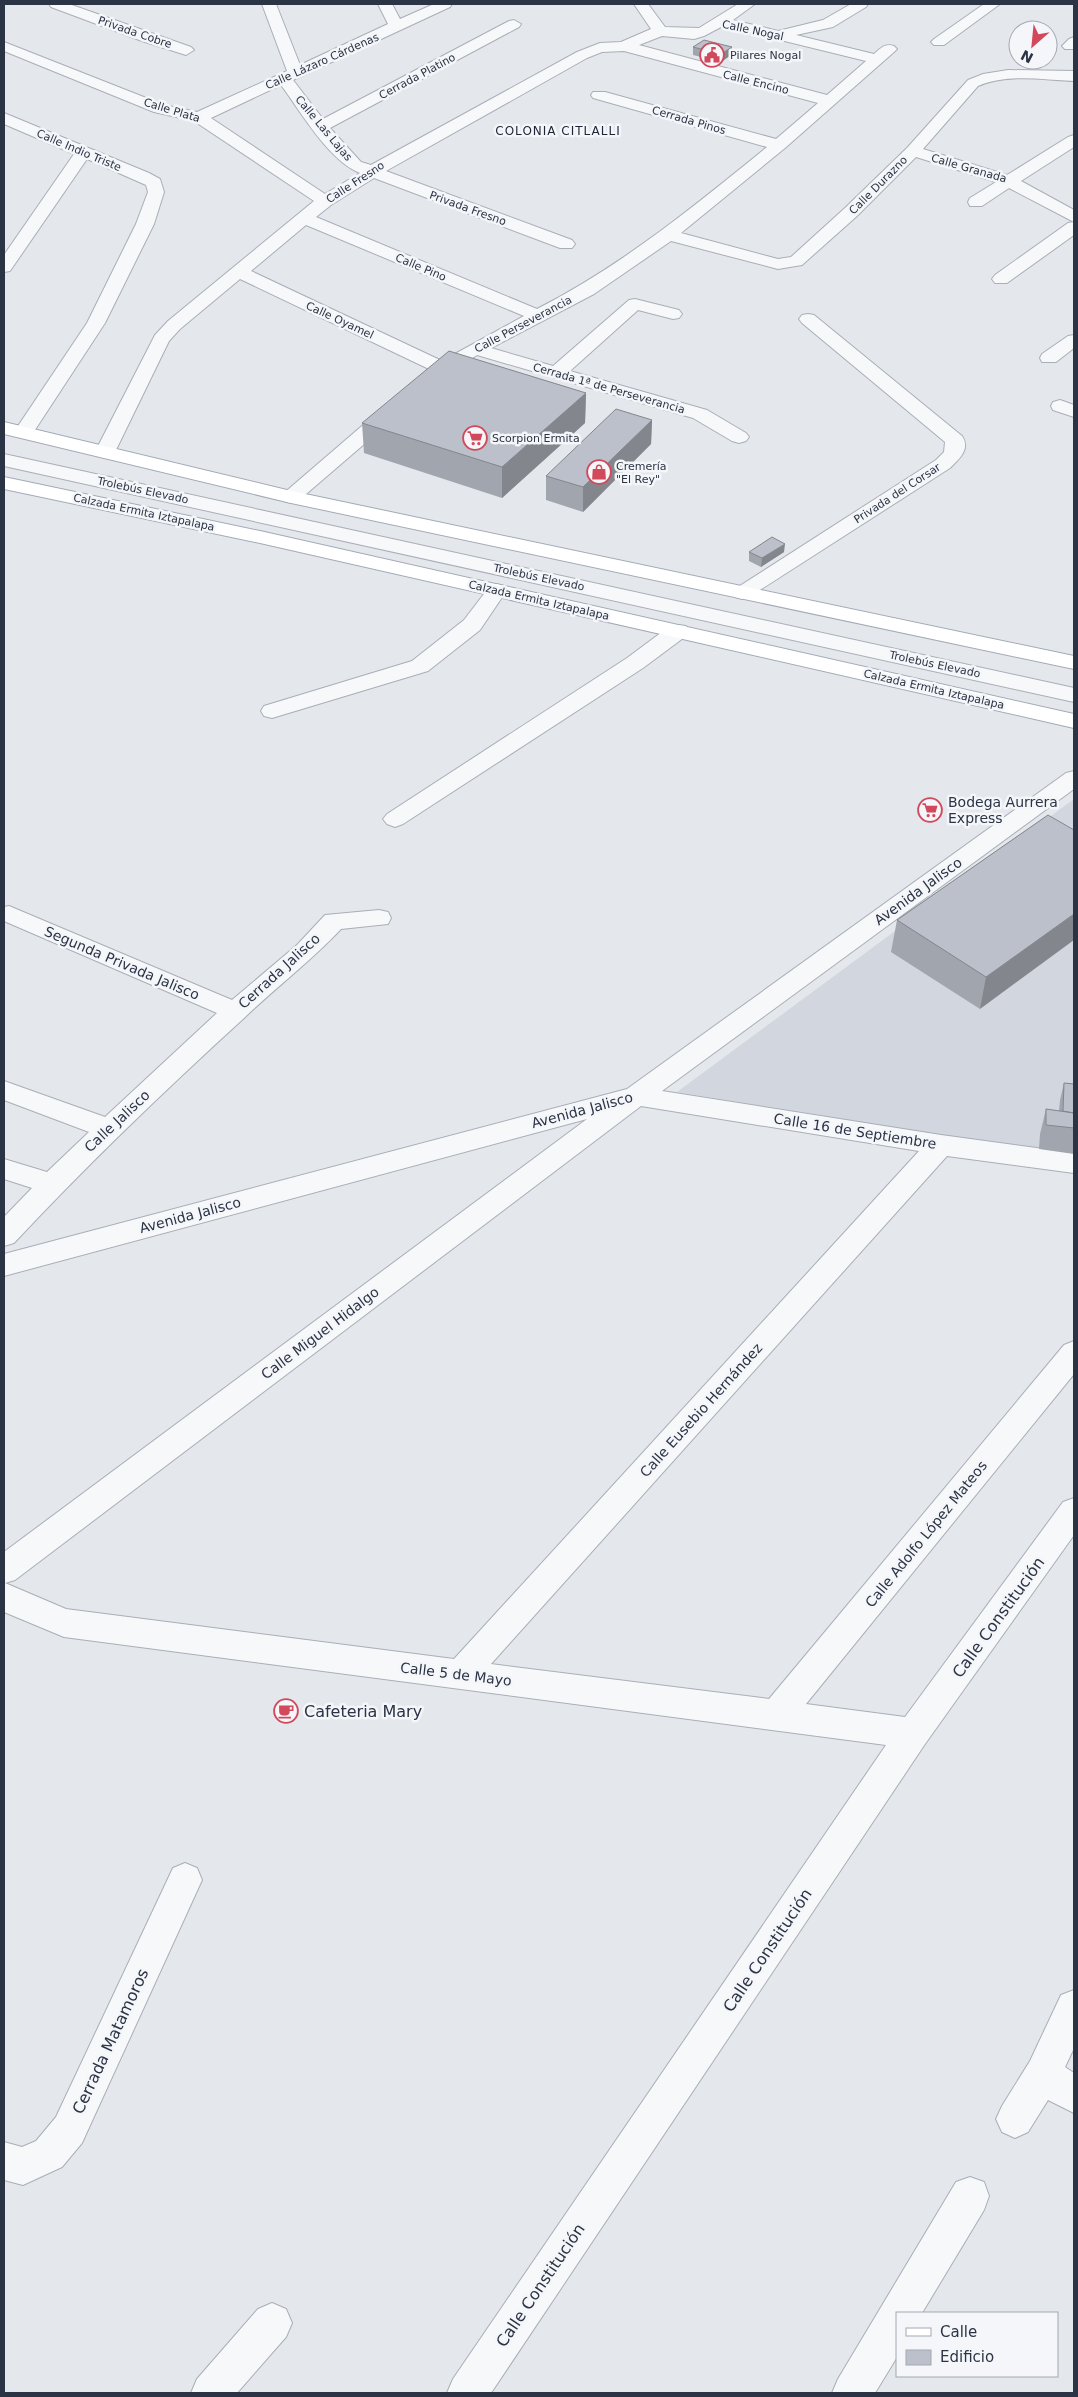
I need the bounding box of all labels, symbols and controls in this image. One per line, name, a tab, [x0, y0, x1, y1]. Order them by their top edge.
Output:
street label: Privada Cobre	[96, 14, 174, 51]
street label: Calle Nogal	[721, 18, 785, 43]
north arrow	[1008, 20, 1058, 70]
street label: Calle Lázaro Cárdenas	[264, 30, 381, 92]
public building icon: Pilares Nogal	[699, 42, 725, 68]
text: N	[1018, 47, 1036, 66]
place label: Pilares Nogal	[730, 49, 801, 62]
street label: Cerrada Platino	[377, 51, 458, 102]
street label: Calle Encino	[722, 68, 790, 97]
street label: Calle Las Lajas	[293, 93, 355, 164]
street label: Calle Plata	[142, 96, 202, 125]
street label: Cerrada Pinos	[650, 104, 728, 137]
district label: COLONIA CITLALLI	[495, 124, 621, 138]
street label: Calle Indio Triste	[34, 127, 123, 174]
street label: Calle Granada	[930, 151, 1008, 185]
street label: Calle Durazno	[847, 153, 910, 217]
street label: Calle Fresno	[324, 159, 387, 206]
street label: Privada Fresno	[428, 189, 508, 228]
street label: Calle Pino	[393, 251, 448, 284]
street label: Calle Perseverancia	[472, 293, 574, 356]
street label: Calle Oyamel	[304, 299, 376, 342]
street label: Cerrada 1ª de Perseverancia	[531, 361, 686, 416]
supermarket icon: Scorpion Ermita	[462, 425, 488, 451]
place label: Scorpion Ermita	[492, 432, 580, 445]
shop icon: Cremería "El Rey"	[586, 459, 612, 485]
place label: Cremería "El Rey"	[616, 460, 667, 486]
street label: Privada del Corsar	[851, 460, 943, 526]
street label: Trolebús Elevado	[95, 474, 190, 507]
street label: Calzada Ermita Iztapalapa	[72, 491, 216, 534]
street label: Trolebús Elevado	[491, 561, 586, 594]
street label: Calzada Ermita Iztapalapa	[467, 578, 611, 623]
street label: Trolebús Elevado	[887, 648, 982, 681]
street label: Calzada Ermita Iztapalapa	[862, 667, 1006, 712]
place label: Bodega Aurrera Express	[948, 794, 1058, 826]
supermarket icon: Bodega Aurrera Express	[917, 797, 943, 823]
street label: Avenida Jalisco	[871, 854, 965, 928]
street label: Segunda Privada Jalisco	[42, 923, 202, 1003]
street label: Cerrada Jalisco	[235, 930, 323, 1012]
street label: Calle Jalisco	[81, 1087, 153, 1155]
street label: Avenida Jalisco	[530, 1089, 634, 1131]
street label: Calle 16 de Septiembre	[773, 1110, 937, 1152]
street label: Avenida Jalisco	[138, 1194, 242, 1236]
street label: Calle Miguel Hidalgo	[258, 1284, 382, 1382]
street label: Calle Eusebio Hernández	[637, 1340, 765, 1480]
street label: Calle Adolfo López Mateos	[862, 1458, 990, 1610]
street label: Calle Constitución	[948, 1553, 1049, 1681]
street label: Calle 5 de Mayo	[399, 1659, 513, 1689]
cafe icon: Cafeteria Mary	[273, 1698, 299, 1724]
place label: Cafeteria Mary	[304, 1702, 422, 1721]
street label: Calle Constitución	[719, 1885, 816, 2016]
street label: Cerrada Matamoros	[68, 1966, 152, 2117]
street label: Calle Constitución	[492, 2220, 589, 2351]
legend	[896, 2312, 1058, 2377]
text: Calle	[940, 2323, 977, 2341]
text: Edificio	[940, 2348, 994, 2366]

